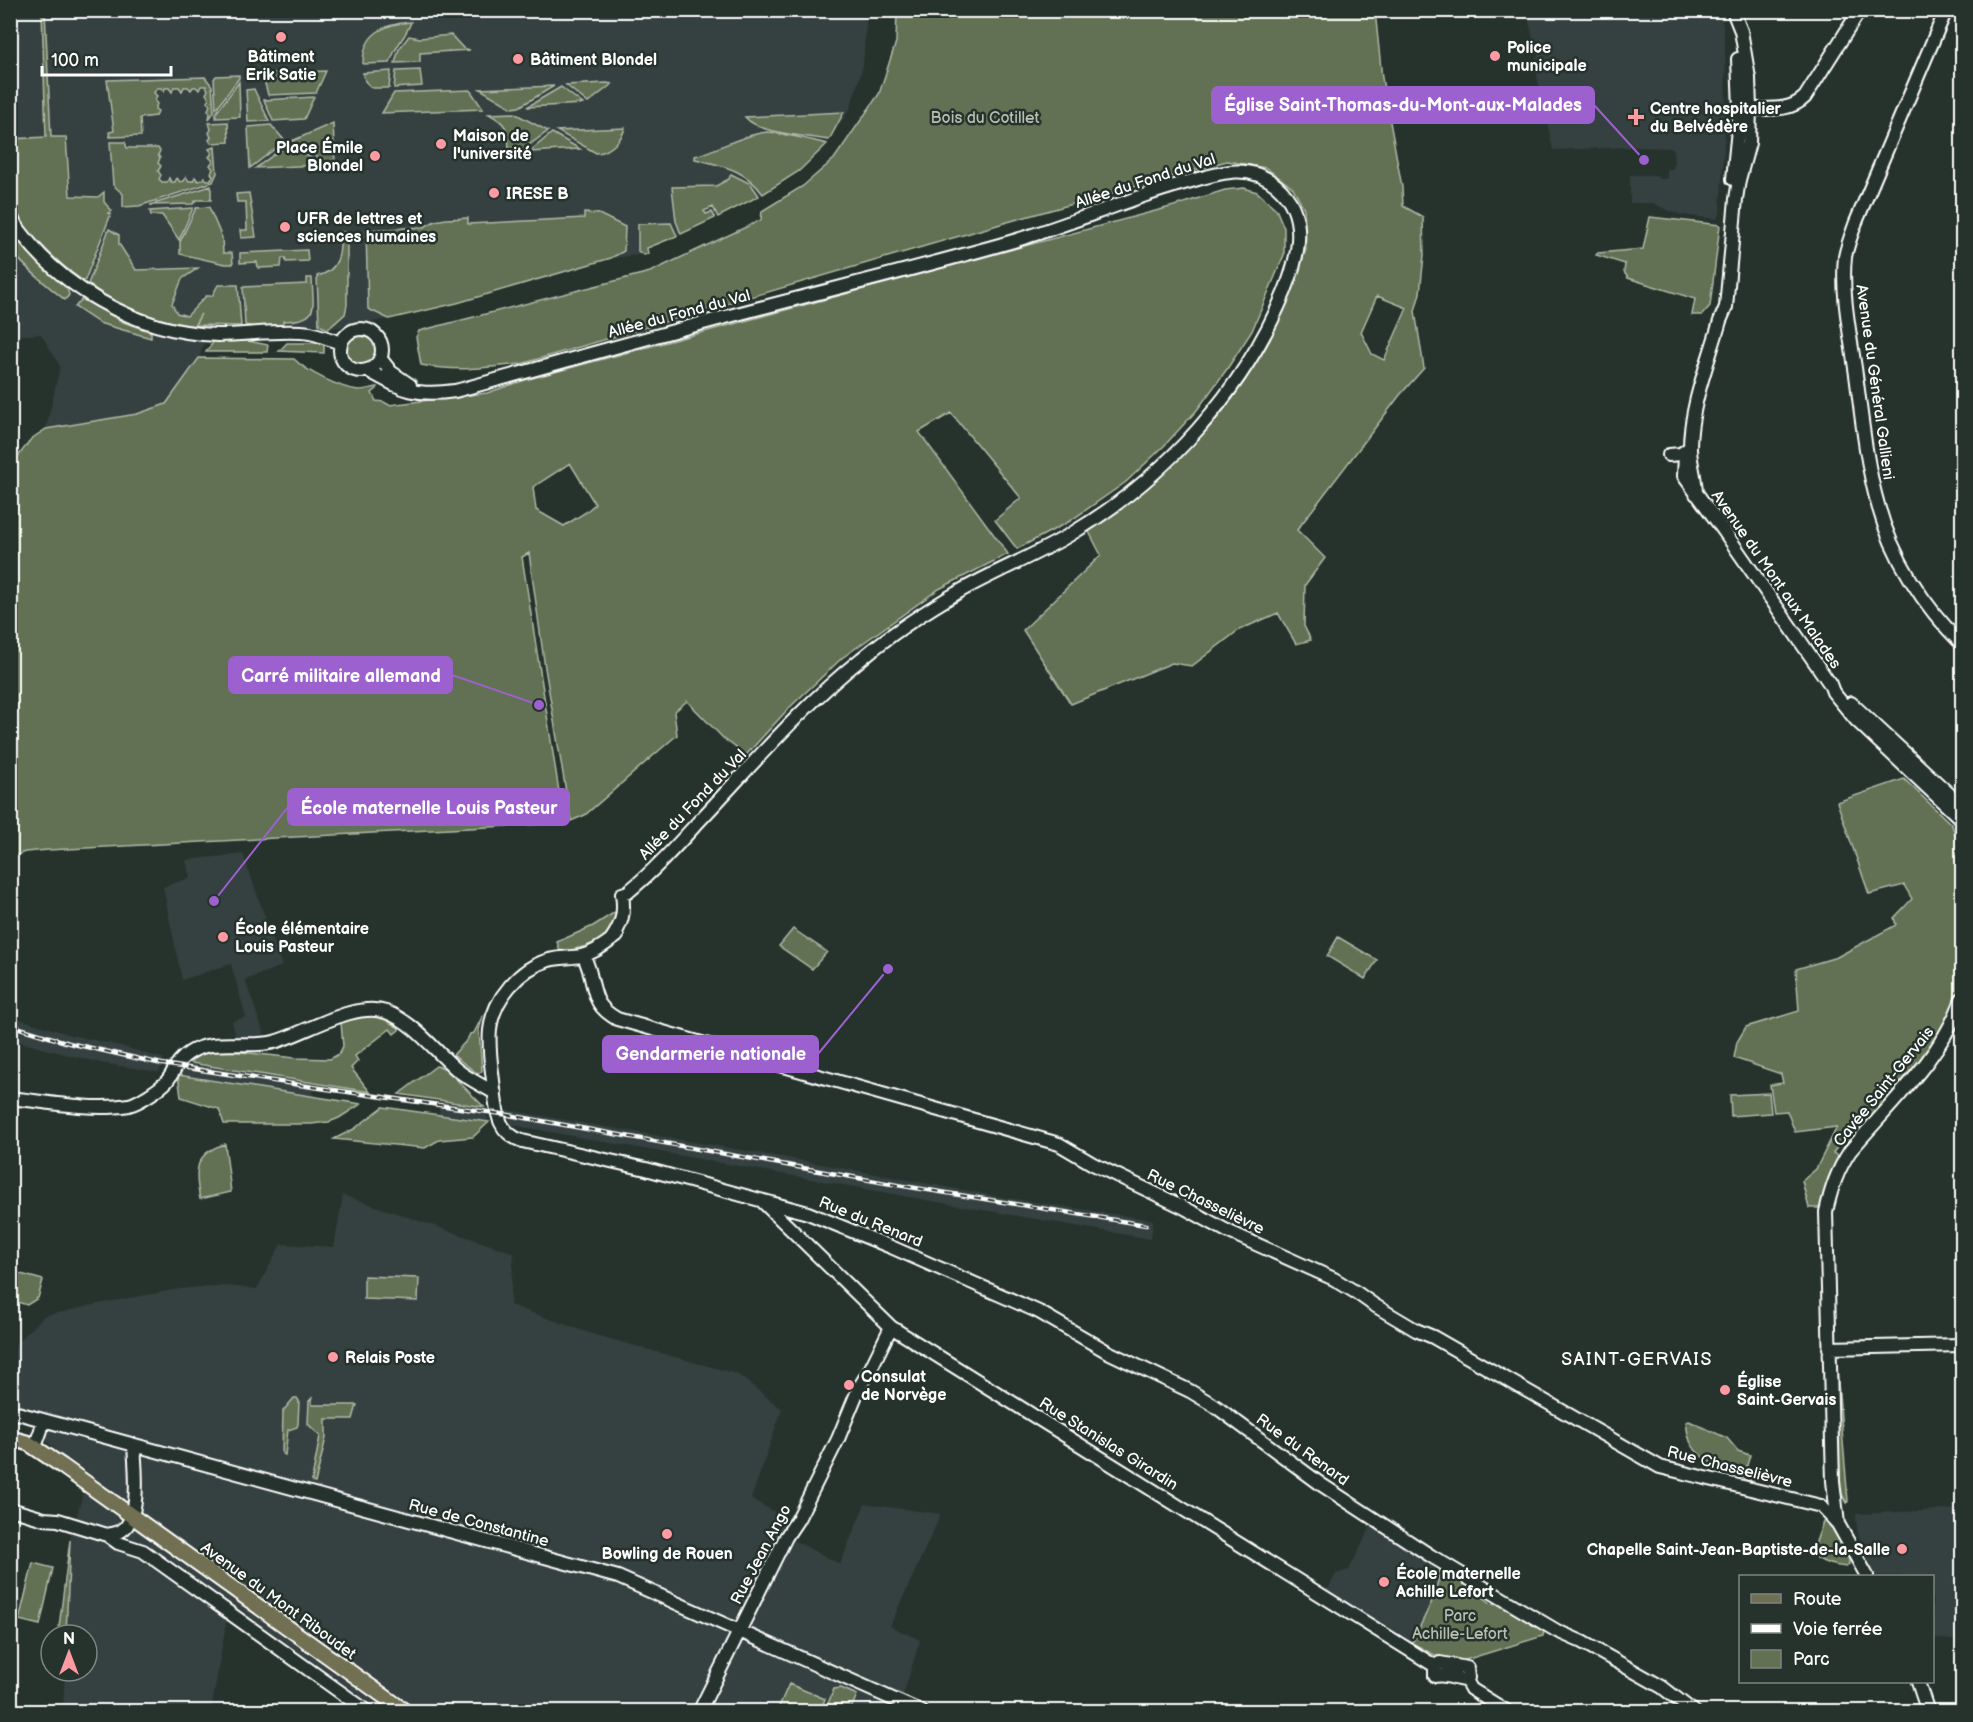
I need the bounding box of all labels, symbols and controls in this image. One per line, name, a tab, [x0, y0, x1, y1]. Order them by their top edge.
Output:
marker: Bâtiment Erik Satie	[274, 30, 288, 44]
scale bar	[42, 39, 171, 77]
place label: Police municipale	[1507, 39, 1587, 76]
place label: Bâtiment Erik Satie	[246, 48, 316, 85]
marker: Police municipale	[1488, 49, 1502, 63]
text: 100 m	[51, 50, 99, 71]
place label: Bâtiment Blondel	[530, 51, 657, 70]
marker: Bâtiment Blondel	[511, 52, 525, 66]
callout: Église Saint-Thomas-du-Mont-aux-Malades	[1212, 87, 1594, 123]
text: Église Saint-Thomas-du-Mont-aux-Malades	[1224, 93, 1582, 116]
place label: Centre hospitalier du Belvédère	[1650, 100, 1782, 137]
marker: Centre hospitalier du Belvédère	[1627, 108, 1645, 126]
park label: Bois du Cotillet	[931, 109, 1039, 128]
place label: Maison de l'université	[453, 127, 532, 164]
place label: Place Émile Blondel	[276, 136, 363, 176]
marker: Maison de l'université	[434, 137, 448, 151]
marker: Place Émile Blondel	[368, 149, 382, 163]
street label: Allée du Fond du Val	[1073, 150, 1218, 213]
place label: IRESE B	[506, 185, 569, 204]
marker: IRESE B	[487, 186, 501, 200]
place label: UFR de lettres et sciences humaines	[297, 210, 436, 247]
marker: UFR de lettres et sciences humaines	[278, 220, 292, 234]
street label: Avenue du Général Gallieni	[1851, 283, 1898, 481]
street label: Allée du Fond du Val	[606, 286, 753, 343]
street label: Avenue du Mont aux Malades	[1707, 487, 1845, 673]
callout: Carré militaire allemand	[229, 657, 452, 693]
text: Carré militaire allemand	[241, 666, 441, 687]
street label: Allée du Fond du Val	[635, 746, 751, 864]
callout: École maternelle Louis Pasteur	[288, 789, 569, 825]
text: École maternelle Louis Pasteur	[301, 796, 558, 819]
place label: École élémentaire Louis Pasteur	[235, 917, 369, 957]
marker: École élémentaire Louis Pasteur	[216, 930, 230, 944]
street label: Cavée Saint-Gervais	[1830, 1023, 1938, 1151]
callout: Gendarmerie nationale	[603, 1036, 818, 1072]
text: Gendarmerie nationale	[616, 1044, 806, 1065]
street label: Rue Chasselièvre	[1144, 1166, 1268, 1239]
street label: Rue du Renard	[816, 1193, 925, 1252]
place label: Relais Poste	[345, 1349, 435, 1368]
district label: SAINT-GERVAIS	[1561, 1349, 1713, 1370]
marker: Relais Poste	[326, 1350, 340, 1364]
place label: Consulat de Norvège	[861, 1368, 946, 1405]
place label: Église Saint-Gervais	[1737, 1370, 1836, 1410]
marker: Consulat de Norvège	[842, 1378, 856, 1392]
marker: Église Saint-Gervais	[1718, 1383, 1732, 1397]
street label: Rue Stanislas Girardin	[1035, 1394, 1181, 1495]
street label: Rue du Renard	[1252, 1410, 1352, 1490]
street label: Rue Chasselièvre	[1665, 1443, 1795, 1492]
street label: Rue de Constantine	[407, 1496, 551, 1551]
street label: Rue Jean Ango	[727, 1502, 796, 1608]
marker: Bowling de Rouen	[660, 1527, 674, 1541]
street label: Avenue du Mont Riboudet	[197, 1539, 359, 1664]
place label: Chapelle Saint-Jean-Baptiste-de-la-Salle	[1587, 1541, 1890, 1560]
marker: Chapelle Saint-Jean-Baptiste-de-la-Salle	[1895, 1542, 1909, 1556]
place label: Bowling de Rouen	[601, 1545, 733, 1564]
place label: École maternelle Achille Lefort	[1395, 1562, 1521, 1602]
marker: École maternelle Achille Lefort	[1377, 1575, 1391, 1589]
legend	[1739, 1575, 1934, 1683]
text: Route	[1793, 1589, 1842, 1610]
park label: Parc Achille-Lefort	[1412, 1607, 1508, 1644]
text: Voie ferrée	[1793, 1619, 1883, 1640]
north arrow	[39, 1623, 99, 1683]
text: N	[63, 1630, 75, 1649]
text: Parc	[1793, 1649, 1830, 1670]

